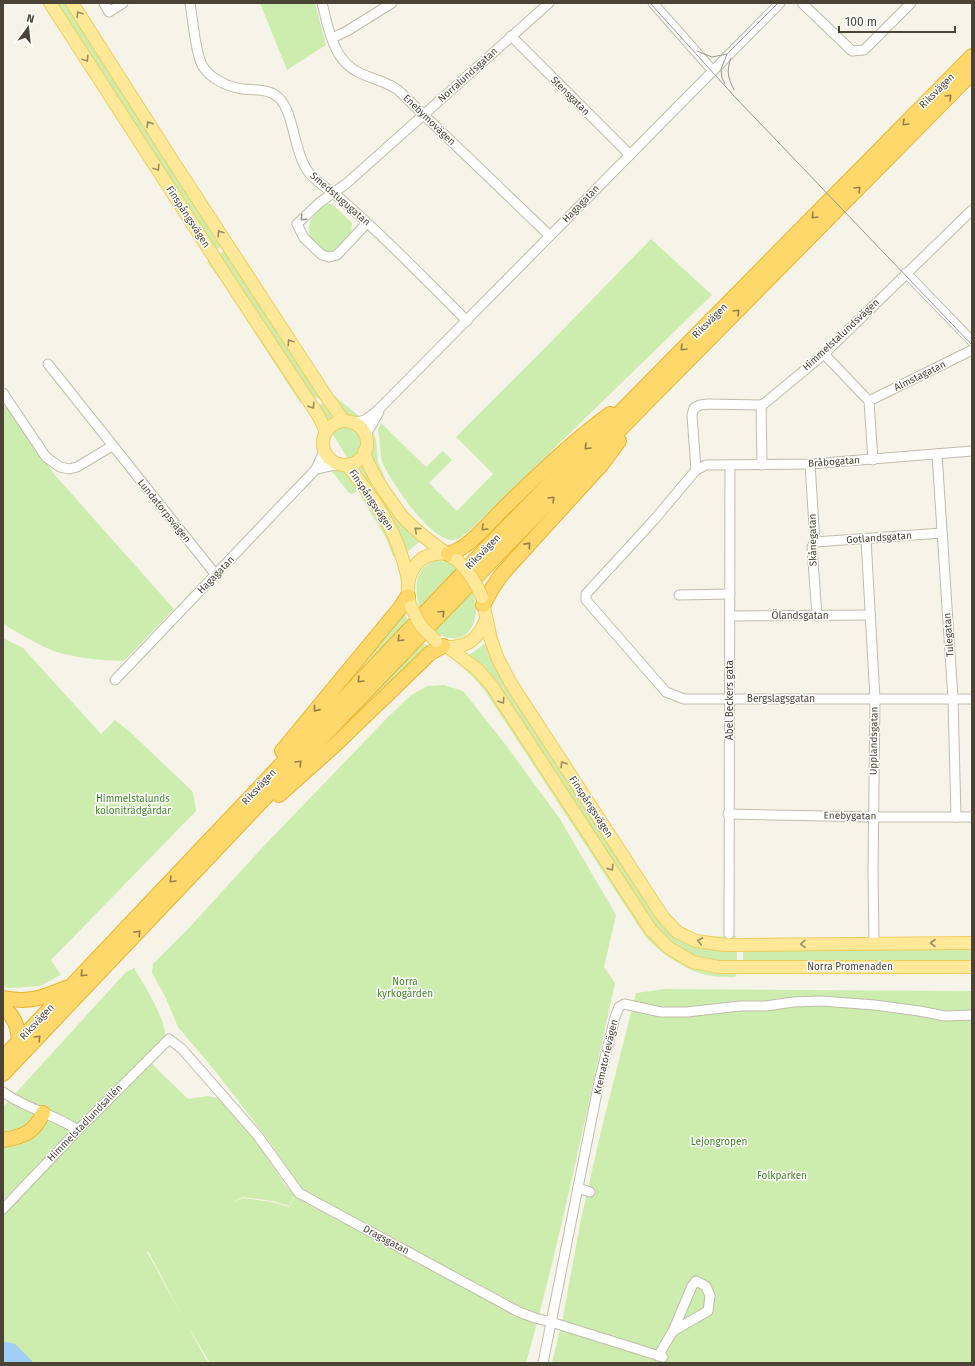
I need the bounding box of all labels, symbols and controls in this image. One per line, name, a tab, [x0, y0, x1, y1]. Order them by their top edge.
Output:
north arrow	[8, 8, 48, 48]
scale bar	[839, 8, 955, 34]
one-way arrow	[76, 11, 84, 18]
text: N	[25, 12, 36, 26]
text: 100 m	[845, 15, 877, 29]
street label: Norralundsgatan	[436, 45, 500, 105]
one-way arrow	[82, 55, 89, 62]
street label: Riksvägen	[917, 71, 957, 111]
street label: Stensgatan	[548, 74, 592, 118]
street label: Enebymovägen	[400, 92, 458, 148]
one-way arrow	[944, 94, 952, 102]
one-way arrow	[902, 118, 910, 126]
one-way arrow	[146, 121, 154, 128]
one-way arrow	[152, 164, 159, 171]
street label: Smedstugugatan	[307, 170, 373, 228]
street label: Finspångsvägen	[164, 183, 213, 250]
street label: Hagagatan	[560, 183, 602, 225]
one-way arrow	[853, 186, 861, 194]
one-way arrow	[811, 211, 819, 219]
one-way arrow	[300, 213, 308, 221]
one-way arrow	[217, 230, 225, 237]
street label: Himmelstalundsvägen	[800, 296, 882, 374]
street label: Riksvägen	[690, 301, 730, 341]
one-way arrow	[732, 309, 740, 317]
one-way arrow	[288, 339, 295, 346]
one-way arrow	[681, 343, 688, 351]
street label: Almstagatan	[892, 358, 948, 394]
one-way arrow	[307, 401, 314, 408]
one-way arrow	[584, 442, 592, 450]
street label: Bråbogatan	[808, 453, 860, 470]
street label: Finspångsvägen	[346, 467, 397, 533]
street label: Lundatorpsvägen	[135, 477, 193, 545]
one-way arrow	[547, 496, 555, 504]
street label: Skånegatan	[806, 514, 819, 566]
one-way arrow	[481, 523, 489, 531]
one-way arrow	[414, 528, 422, 535]
street label: Gotlandsgatan	[846, 530, 912, 546]
street label: Riksvägen	[463, 532, 503, 572]
one-way arrow	[523, 542, 531, 550]
street label: Hagagatan	[195, 554, 237, 596]
street label: Ölandsgatan	[771, 608, 829, 622]
one-way arrow	[437, 610, 445, 618]
street label: Tulegatan	[941, 613, 957, 657]
one-way arrow	[398, 634, 405, 641]
street label: Abel Beckers gata	[724, 660, 736, 740]
one-way arrow	[358, 675, 365, 683]
street label: Bergslagsgatan	[747, 693, 815, 705]
one-way arrow	[497, 697, 505, 704]
one-way arrow	[314, 704, 321, 711]
street label: Upplandsgatan	[867, 707, 881, 775]
one-way arrow	[294, 760, 301, 768]
one-way arrow	[560, 761, 568, 768]
street label: Riksvägen	[239, 766, 279, 808]
street label: Finspångsvägen	[567, 773, 616, 840]
park label: Himmelstalunds koloniträdgårdar	[95, 793, 171, 817]
street label: Enebygatan	[824, 810, 876, 822]
one-way arrow	[606, 864, 613, 871]
one-way arrow	[169, 875, 177, 883]
one-way arrow	[133, 930, 141, 938]
one-way arrow	[696, 938, 703, 946]
one-way arrow	[930, 939, 936, 947]
one-way arrow	[800, 940, 806, 948]
street label: Norra Promenaden	[807, 961, 893, 973]
one-way arrow	[80, 969, 88, 977]
park label: Norra kyrkogården	[377, 976, 433, 1000]
street label: Riksvägen	[17, 1001, 57, 1043]
street label: Krematorievägen	[592, 1018, 620, 1096]
one-way arrow	[33, 1035, 40, 1042]
street label: Himmelstadlundsallén	[45, 1082, 125, 1164]
park label: Lejongropen	[691, 1136, 747, 1148]
park label: Folkparken	[757, 1170, 807, 1182]
street label: Dragsgatan	[361, 1223, 411, 1257]

